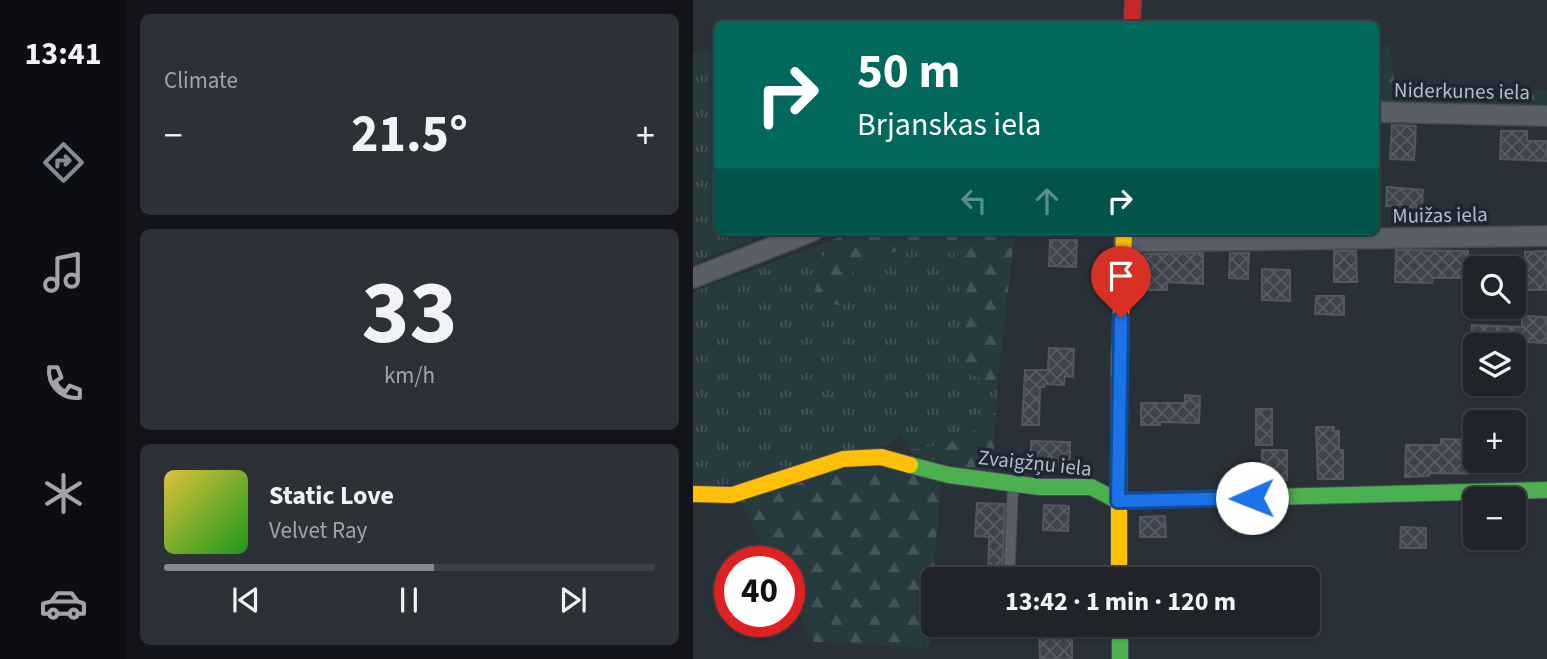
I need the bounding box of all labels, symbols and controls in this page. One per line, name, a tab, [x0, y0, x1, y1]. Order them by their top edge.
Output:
text: 13:41	[24, 31, 102, 77]
text: 50 m	[857, 37, 961, 107]
icon: right	[742, 49, 833, 140]
text: Climate	[164, 64, 238, 97]
street label: Niderkunes iela	[1394, 75, 1530, 107]
text: 21.5°	[351, 98, 468, 172]
text: Brjanskas iela	[857, 102, 1041, 148]
text: −	[164, 109, 183, 163]
text: +	[636, 109, 655, 163]
icon: directions	[39, 138, 88, 187]
icon: left	[955, 182, 993, 220]
icon: ahead	[1028, 182, 1066, 220]
icon: right	[1101, 182, 1139, 220]
street label: Muižas iela	[1392, 199, 1488, 231]
pin	[1091, 246, 1151, 318]
icon: music	[39, 248, 88, 297]
text: 33	[361, 249, 458, 378]
map controls	[1463, 256, 1526, 550]
button: search	[1463, 256, 1526, 319]
icon: arrive	[1102, 257, 1140, 295]
button: layers	[1463, 333, 1526, 396]
icon: phone	[39, 359, 88, 408]
text: km/h	[384, 359, 435, 392]
button: +	[1463, 410, 1526, 473]
street label: Zvaigžņu iela	[977, 442, 1093, 484]
position arrow	[1215, 461, 1289, 535]
icon: climate	[39, 469, 88, 518]
text: Static Love	[269, 477, 394, 514]
button: −	[1463, 487, 1526, 550]
text: Velvet Ray	[269, 514, 367, 547]
speed limit sign: 40	[714, 546, 805, 637]
icon: car	[39, 579, 88, 628]
icon: previous	[227, 581, 265, 619]
icon: pause	[390, 581, 428, 619]
icon: next	[554, 581, 592, 619]
text: 13:42 · 1 min · 120 m	[1005, 583, 1236, 620]

